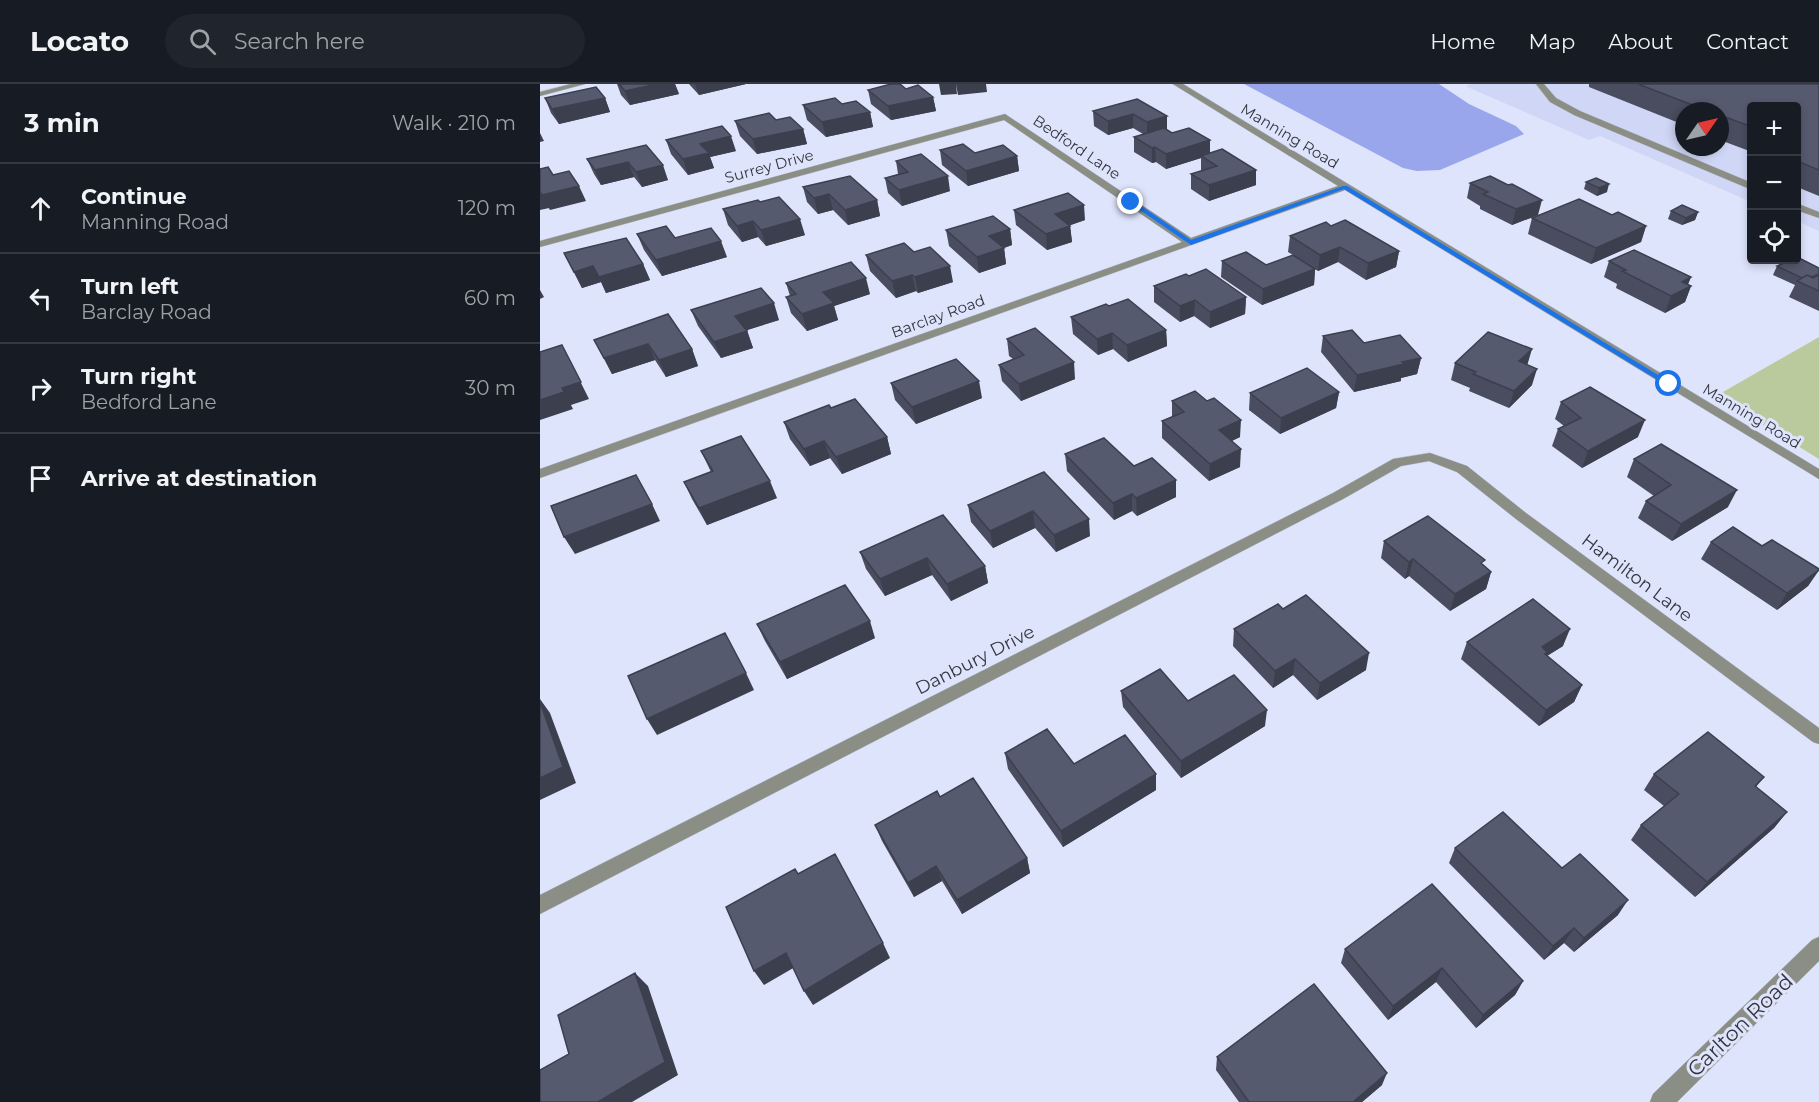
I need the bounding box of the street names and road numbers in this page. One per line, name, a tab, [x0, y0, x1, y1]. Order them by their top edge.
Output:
street label: Manning Road	[1238, 99, 1342, 173]
street label: Bedford Lane	[1030, 111, 1124, 183]
street label: Surrey Drive	[722, 145, 816, 187]
street label: Barclay Road	[889, 290, 987, 342]
street label: Manning Road	[1700, 379, 1804, 453]
street label: Hamilton Lane	[1577, 529, 1697, 627]
street label: Danbury Drive	[912, 620, 1038, 699]
street label: Carlton Road	[1682, 969, 1798, 1081]

